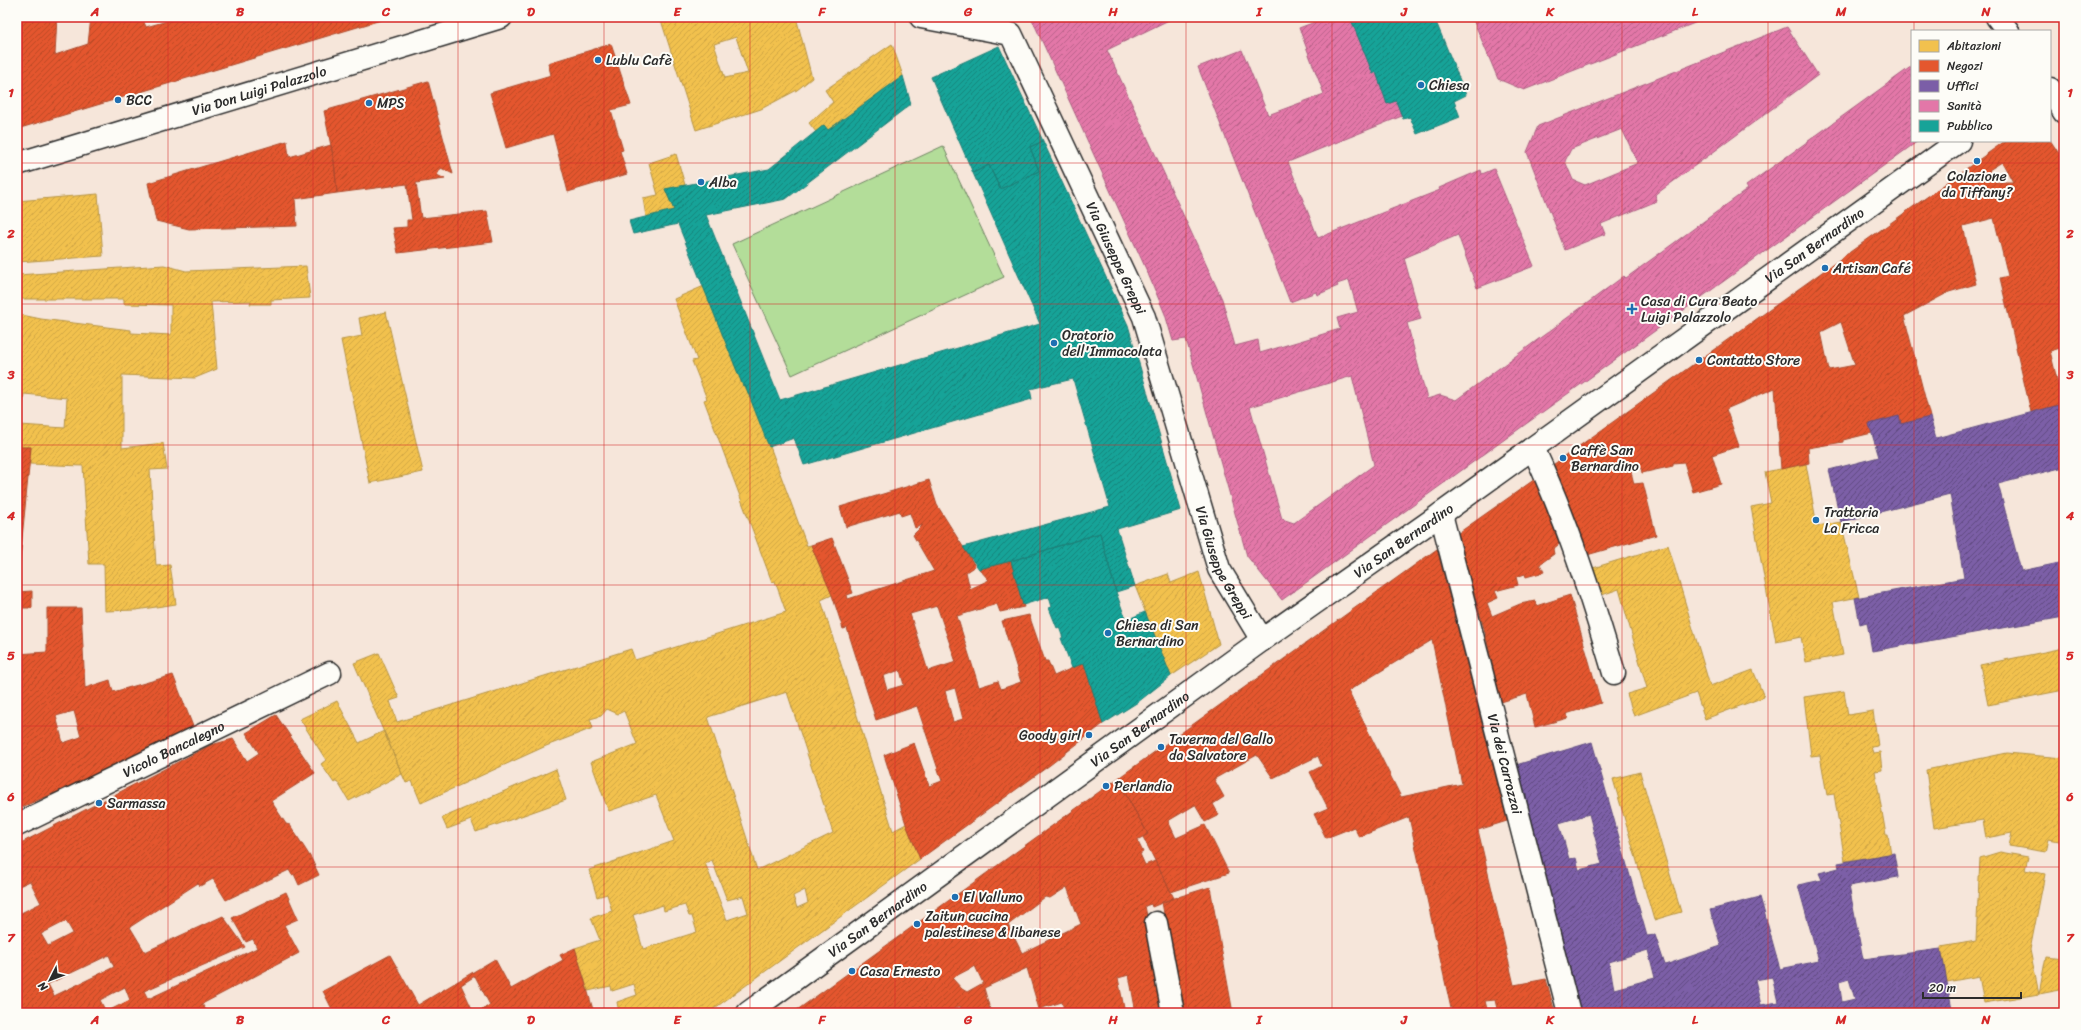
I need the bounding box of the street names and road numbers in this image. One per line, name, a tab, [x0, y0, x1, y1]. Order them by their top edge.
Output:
street label: Via Don Luigi Palazzolo	[189, 59, 330, 123]
street label: Via Giuseppe Greppi	[1078, 197, 1154, 320]
street label: Via San Bernardino	[1759, 201, 1870, 290]
street label: Via San Bernardino	[1348, 497, 1459, 585]
street label: Via Giuseppe Greppi	[1188, 503, 1259, 625]
street label: Via San Bernardino	[1085, 684, 1195, 774]
street label: Via dei Carrozzai	[1480, 711, 1530, 818]
street label: Vicolo Bancalegno	[118, 714, 229, 785]
street label: Via San Bernardino	[823, 875, 933, 964]

